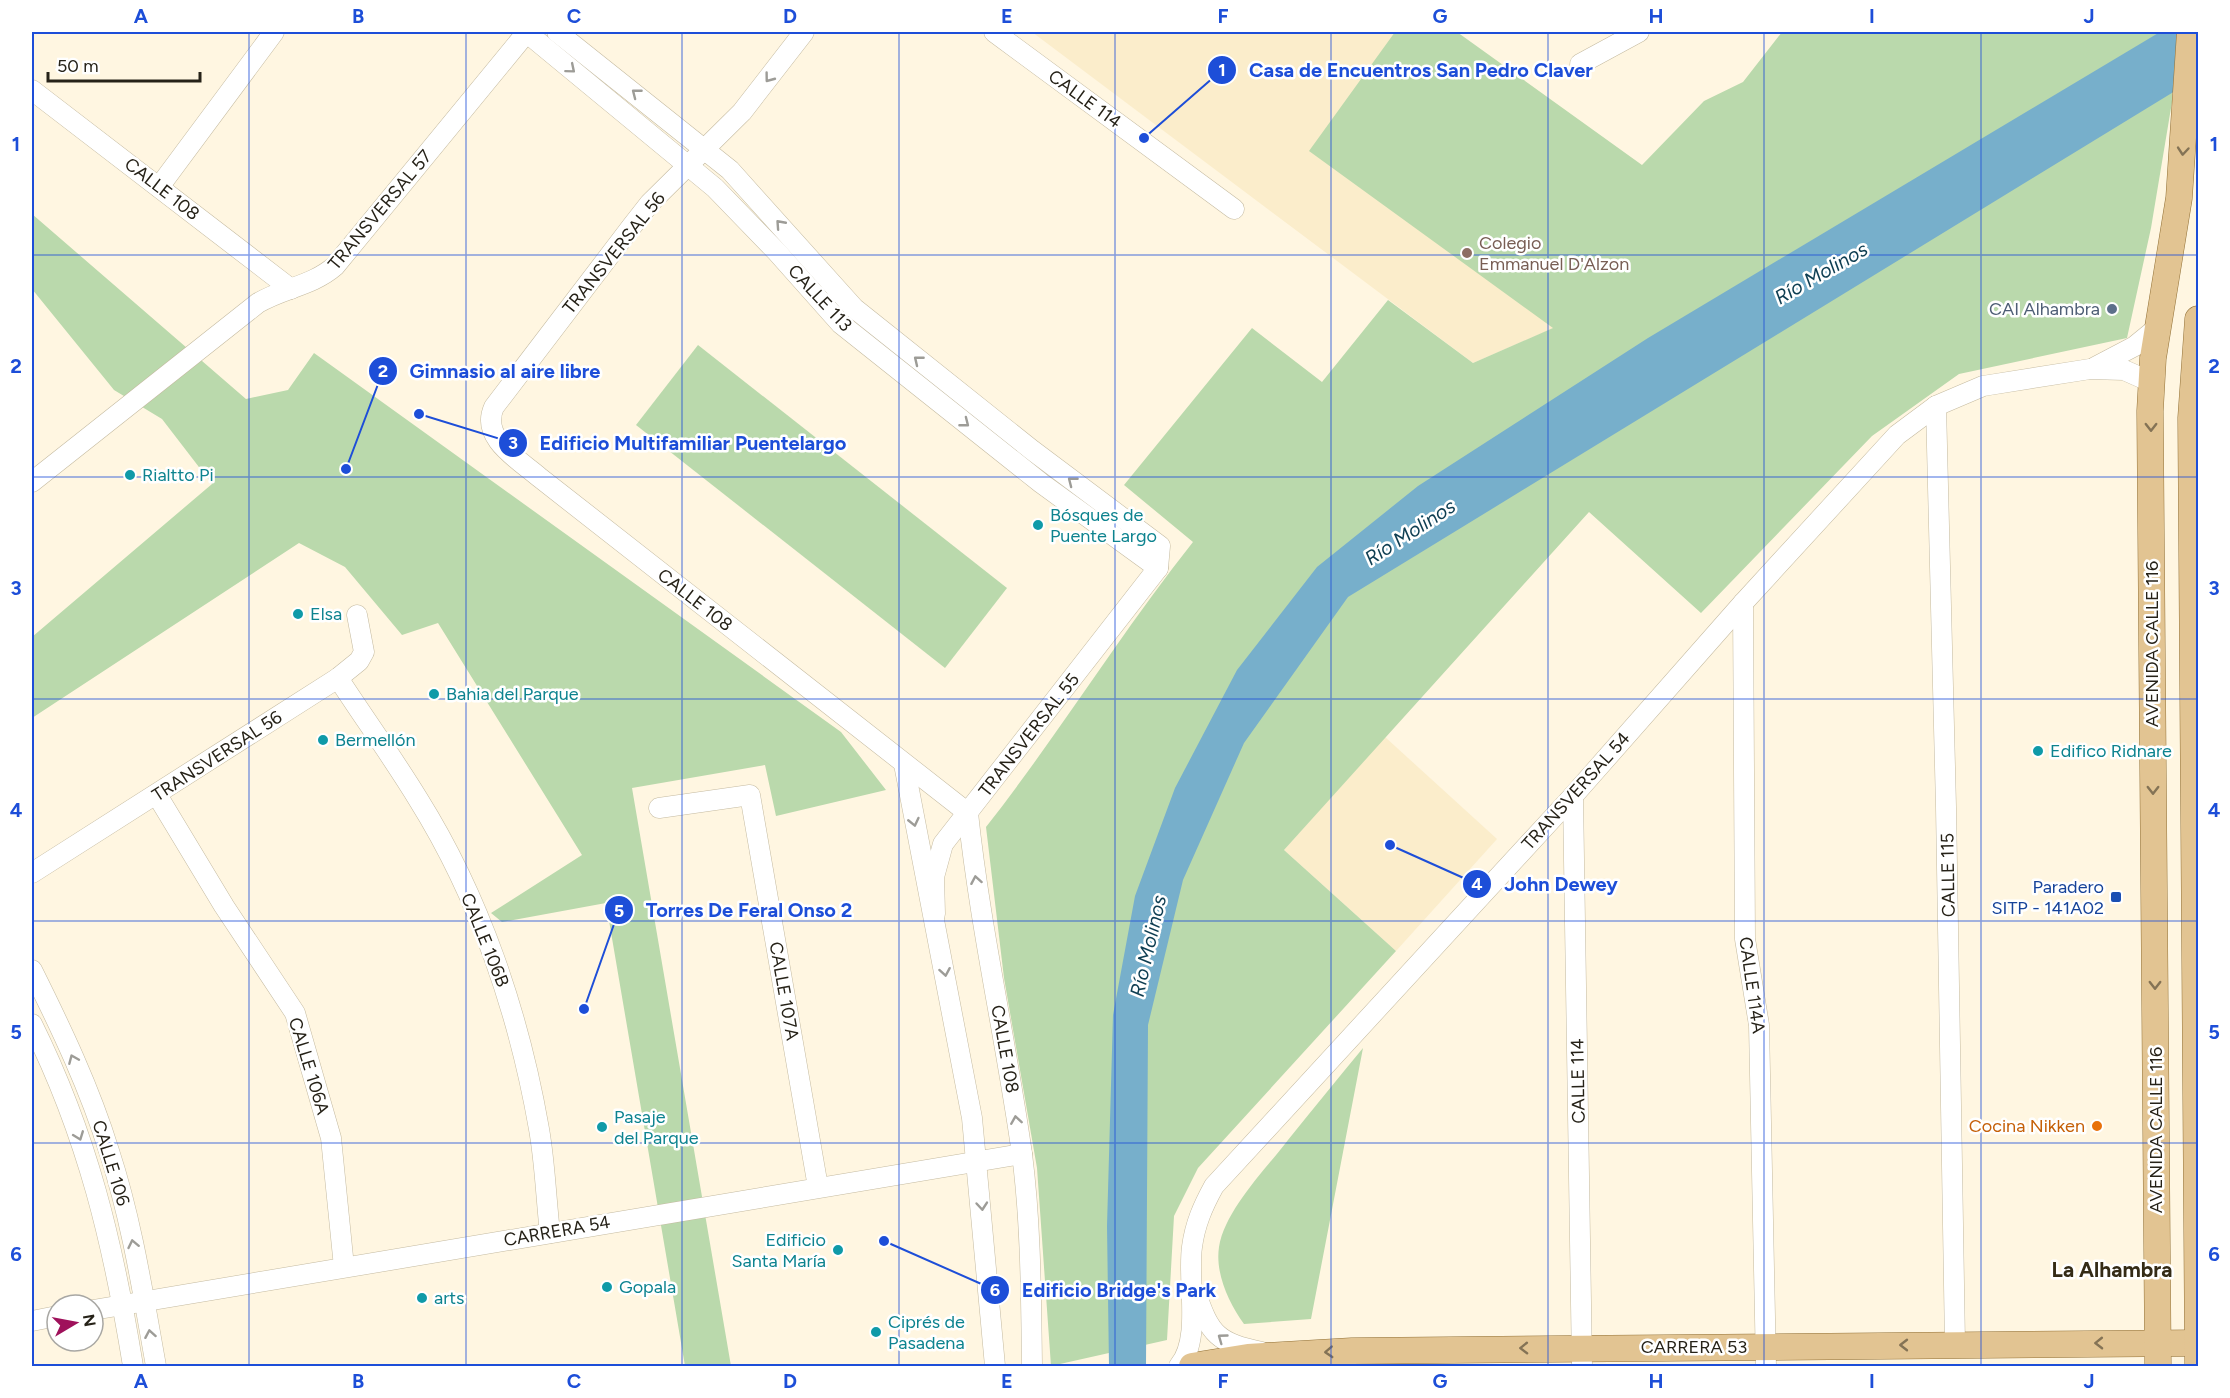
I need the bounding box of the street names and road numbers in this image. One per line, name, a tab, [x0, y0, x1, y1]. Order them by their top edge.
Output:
street label: CALLE 114	[1044, 65, 1126, 133]
street label: TRANSVERSAL 57	[323, 145, 437, 274]
street label: CALLE 108	[120, 153, 204, 225]
street label: TRANSVERSAL 56	[558, 188, 670, 318]
street label: CALLE 113	[783, 260, 857, 336]
street label: AVENIDA CALLE 116	[2141, 561, 2163, 727]
street label: CALLE 108	[653, 564, 737, 636]
street label: TRANSVERSAL 55	[974, 669, 1084, 801]
street label: TRANSVERSAL 56	[148, 706, 286, 806]
street label: TRANSVERSAL 54	[1517, 727, 1635, 855]
street label: CALLE 115	[1936, 833, 1960, 917]
street label: CALLE 106B	[456, 890, 514, 990]
street label: CALLE 114A	[1734, 935, 1770, 1035]
street label: CALLE 107A	[765, 940, 803, 1042]
street label: CALLE 108	[986, 1003, 1024, 1095]
street label: CALLE 106A	[284, 1015, 334, 1117]
street label: CALLE 114	[1566, 1038, 1590, 1124]
street label: AVENIDA CALLE 116	[2145, 1047, 2167, 1213]
street label: CALLE 106	[88, 1118, 134, 1208]
street label: CARRERA 54	[502, 1211, 612, 1251]
street label: CARRERA 53	[1641, 1336, 1747, 1358]

